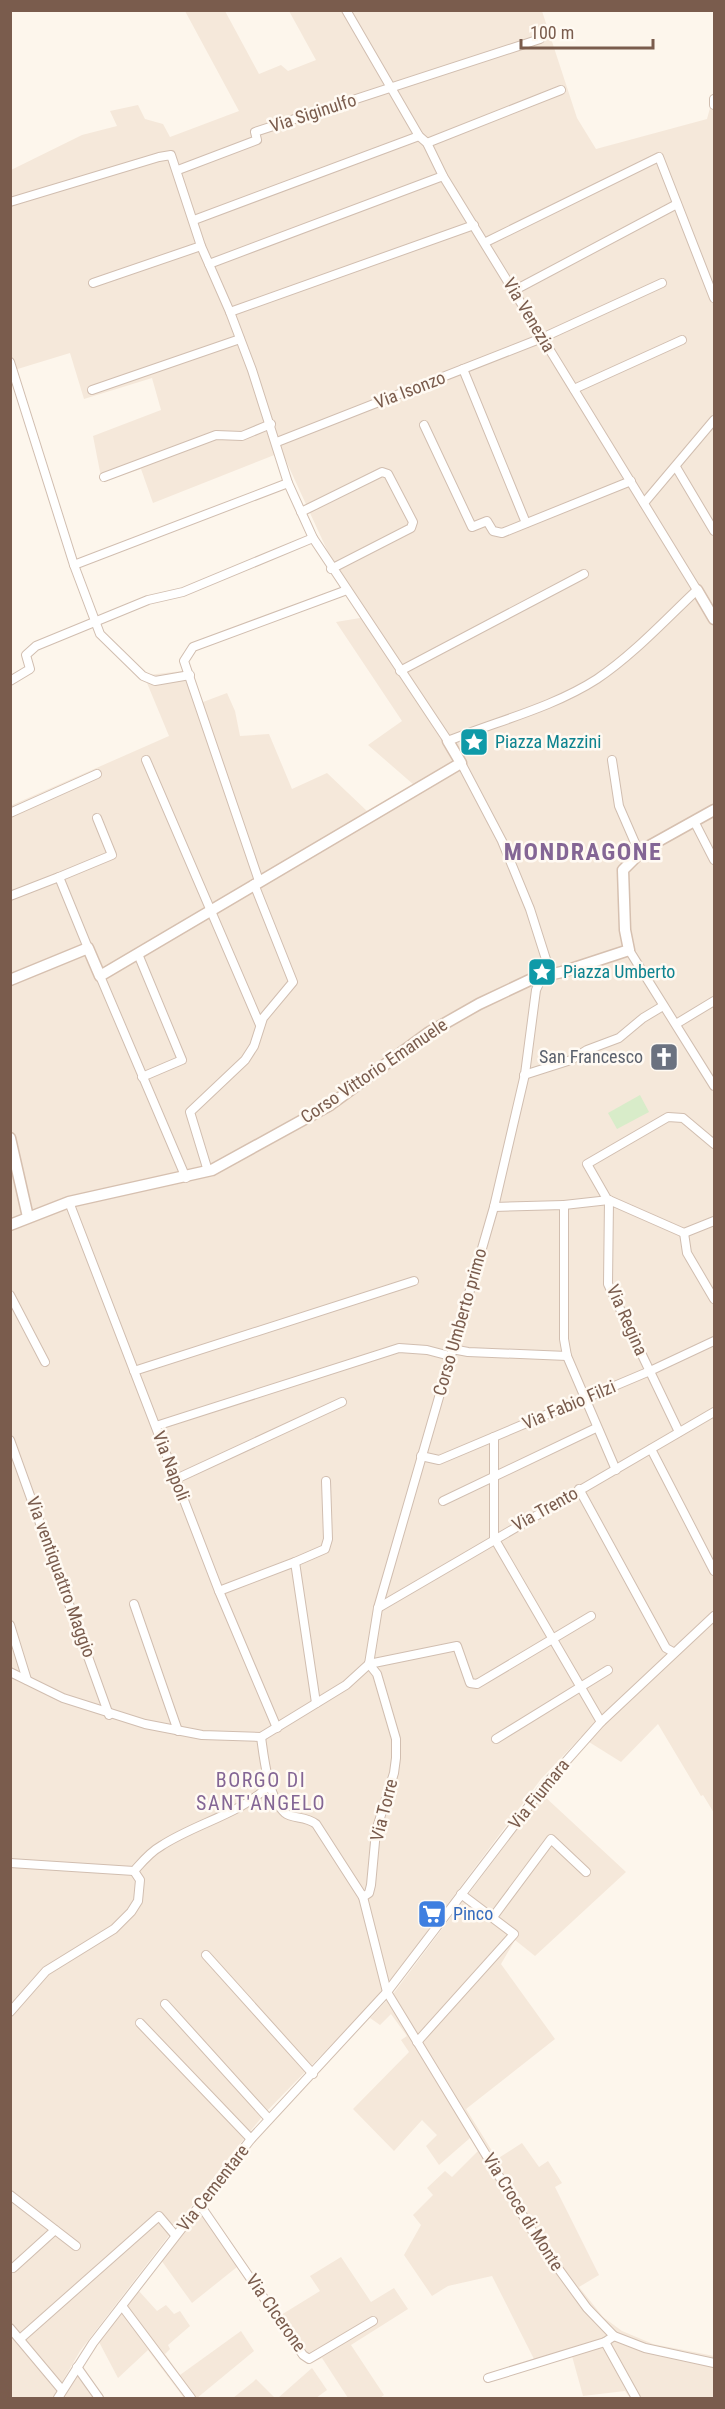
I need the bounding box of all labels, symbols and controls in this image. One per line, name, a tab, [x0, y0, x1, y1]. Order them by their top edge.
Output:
scale bar	[521, 12, 653, 50]
text: 100 m	[530, 22, 574, 43]
street label: Via Siginulfo	[267, 89, 359, 136]
street label: Via Venezia	[499, 274, 560, 356]
street label: Via Isonzo	[371, 366, 448, 413]
place icon: Piazza Mazzini	[458, 726, 490, 758]
place label: Piazza Mazzini	[495, 731, 601, 752]
district label: MONDRAGONE	[504, 838, 662, 866]
place icon: Piazza Umberto	[526, 956, 558, 988]
place label: Piazza Umberto	[563, 961, 675, 982]
street label: Corso Vittorio Emanuele	[296, 1014, 451, 1127]
church icon: San Francesco	[648, 1041, 680, 1073]
place label: San Francesco	[539, 1046, 643, 1067]
street label: Corso Umberto primo	[428, 1246, 491, 1398]
street label: Via Regina	[603, 1281, 652, 1358]
street label: Via Fabio Filzi	[519, 1376, 619, 1434]
street label: Via Napoli	[149, 1428, 194, 1504]
street label: Via Trento	[508, 1482, 581, 1535]
street label: Via ventiquattro Maggio	[23, 1493, 100, 1660]
street label: Via Fiumara	[504, 1754, 573, 1833]
district label: BORGO DI SANT'ANGELO	[196, 1768, 326, 1815]
street label: Via Torre	[366, 1777, 401, 1843]
supermarket icon: Pinco	[416, 1898, 448, 1930]
place label: Pinco	[453, 1903, 493, 1924]
street label: Via Cementare	[172, 2140, 253, 2235]
street label: Via Croce di Monte	[479, 2149, 568, 2274]
street label: Via CIcerone	[242, 2270, 311, 2356]

